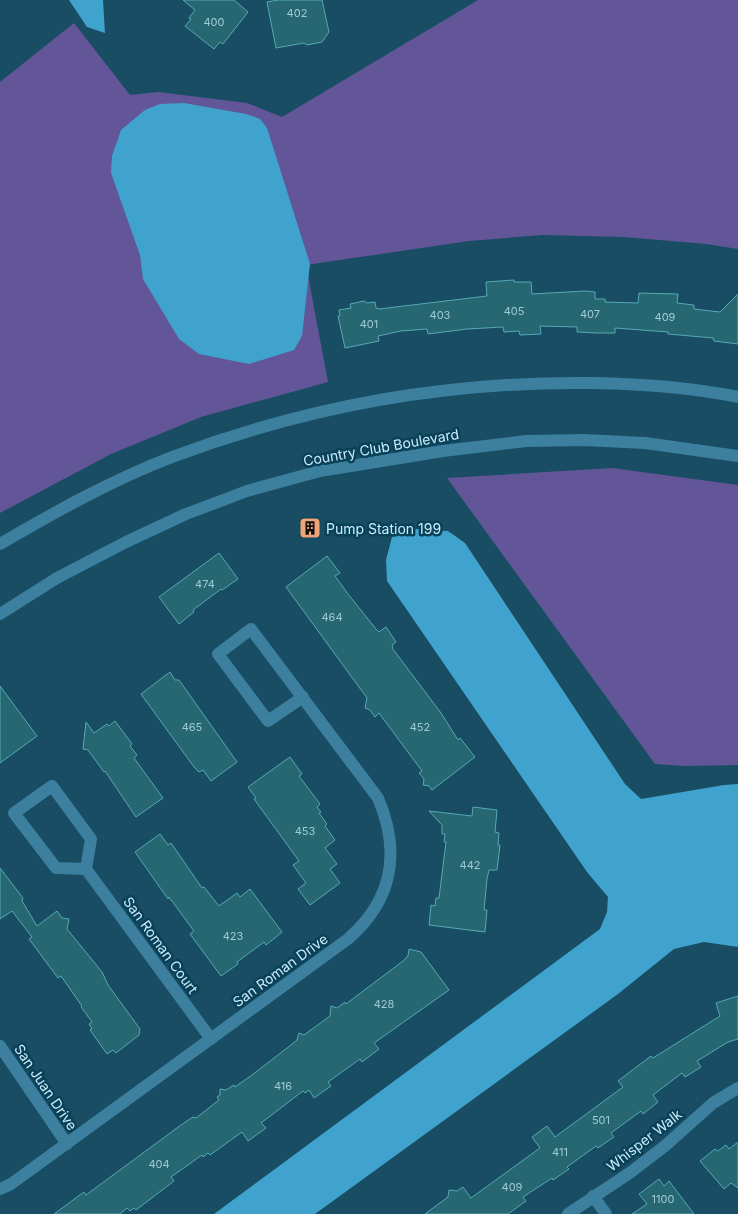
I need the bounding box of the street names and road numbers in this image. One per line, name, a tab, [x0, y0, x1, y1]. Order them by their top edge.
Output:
street label: Country Club Boulevard	[302, 425, 460, 469]
street label: San Roman Court	[120, 893, 202, 997]
street label: San Roman Drive	[229, 930, 331, 1010]
street label: San Juan Drive	[11, 1041, 81, 1133]
street label: Whisper Walk	[603, 1105, 685, 1175]

